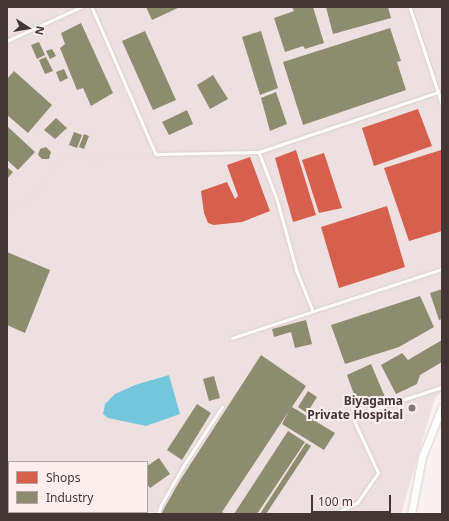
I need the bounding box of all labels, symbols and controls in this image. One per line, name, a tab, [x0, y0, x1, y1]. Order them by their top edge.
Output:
north arrow	[8, 8, 48, 48]
text: N	[32, 25, 48, 37]
place label: Biyagama Private Hospital	[307, 394, 403, 422]
marker: Biyagama Private Hospital	[406, 402, 418, 414]
legend	[8, 461, 148, 513]
text: Shops	[46, 469, 80, 486]
scale bar	[313, 487, 393, 513]
text: Industry	[46, 489, 93, 506]
text: 100 m	[318, 493, 353, 510]

